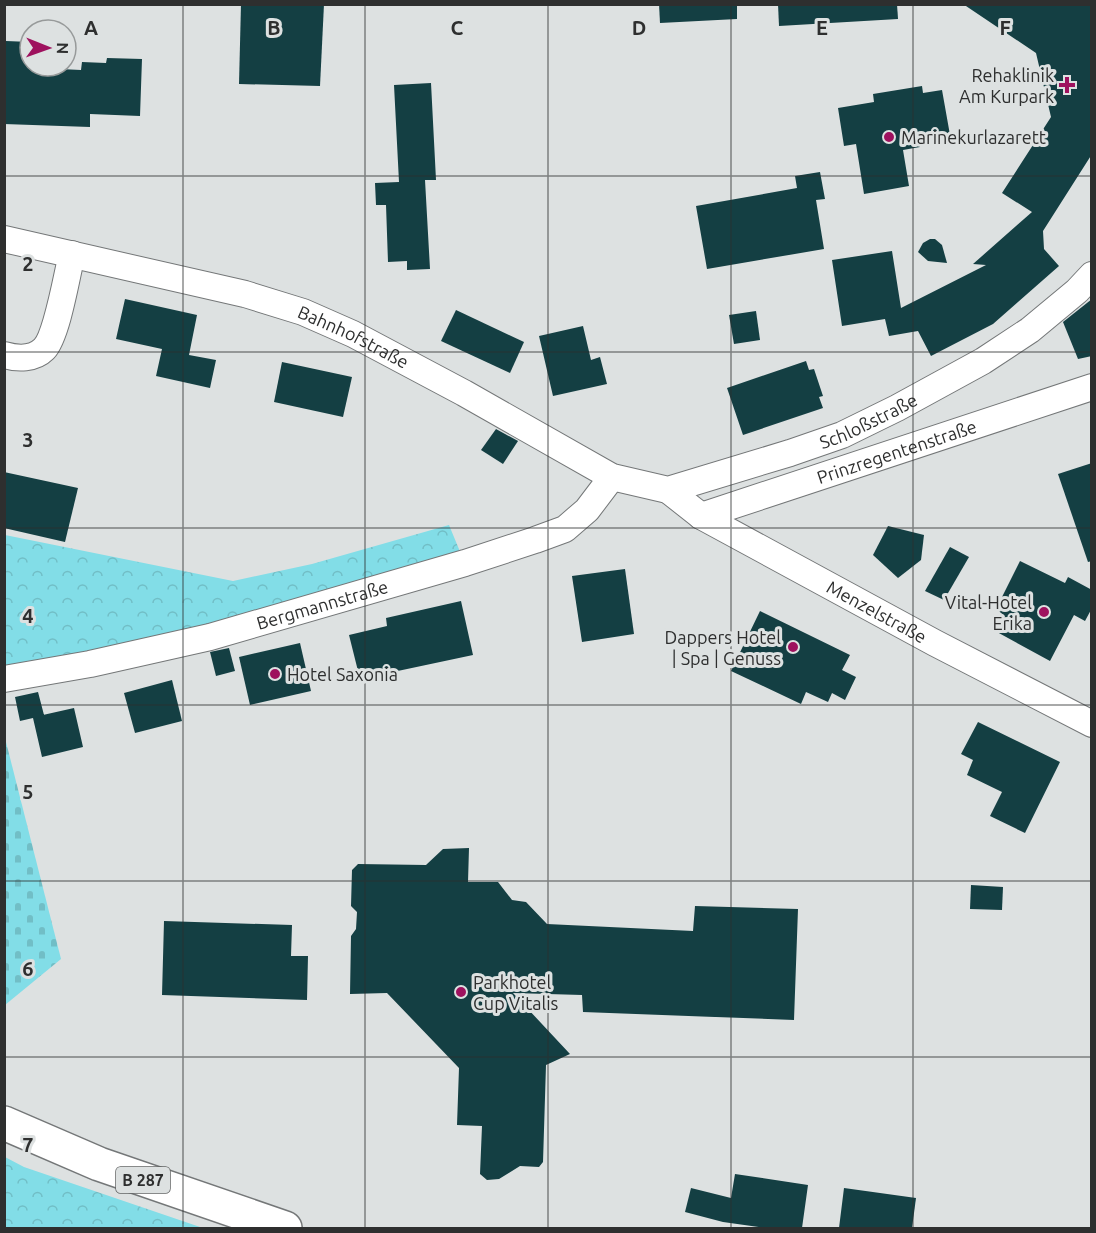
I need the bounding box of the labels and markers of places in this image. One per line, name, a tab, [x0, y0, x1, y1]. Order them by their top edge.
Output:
place label: Rehaklinik Am Kurpark	[959, 65, 1054, 106]
marker: Rehaklinik Am Kurpark	[1058, 76, 1076, 94]
place label: Marinekurlazarett	[901, 127, 1046, 147]
marker: Marinekurlazarett	[882, 130, 896, 144]
place label: Vital-Hotel Erika	[945, 592, 1032, 633]
marker: Vital-Hotel Erika	[1037, 605, 1051, 619]
place label: Dappers Hotel | Spa | Genuss	[665, 627, 781, 668]
marker: Dappers Hotel | Spa | Genuss	[786, 640, 800, 654]
place label: Hotel Saxonia	[287, 664, 398, 684]
marker: Hotel Saxonia	[268, 667, 282, 681]
place label: Parkhotel Cup Vitalis	[473, 972, 559, 1013]
marker: Parkhotel Cup Vitalis	[454, 985, 468, 999]

